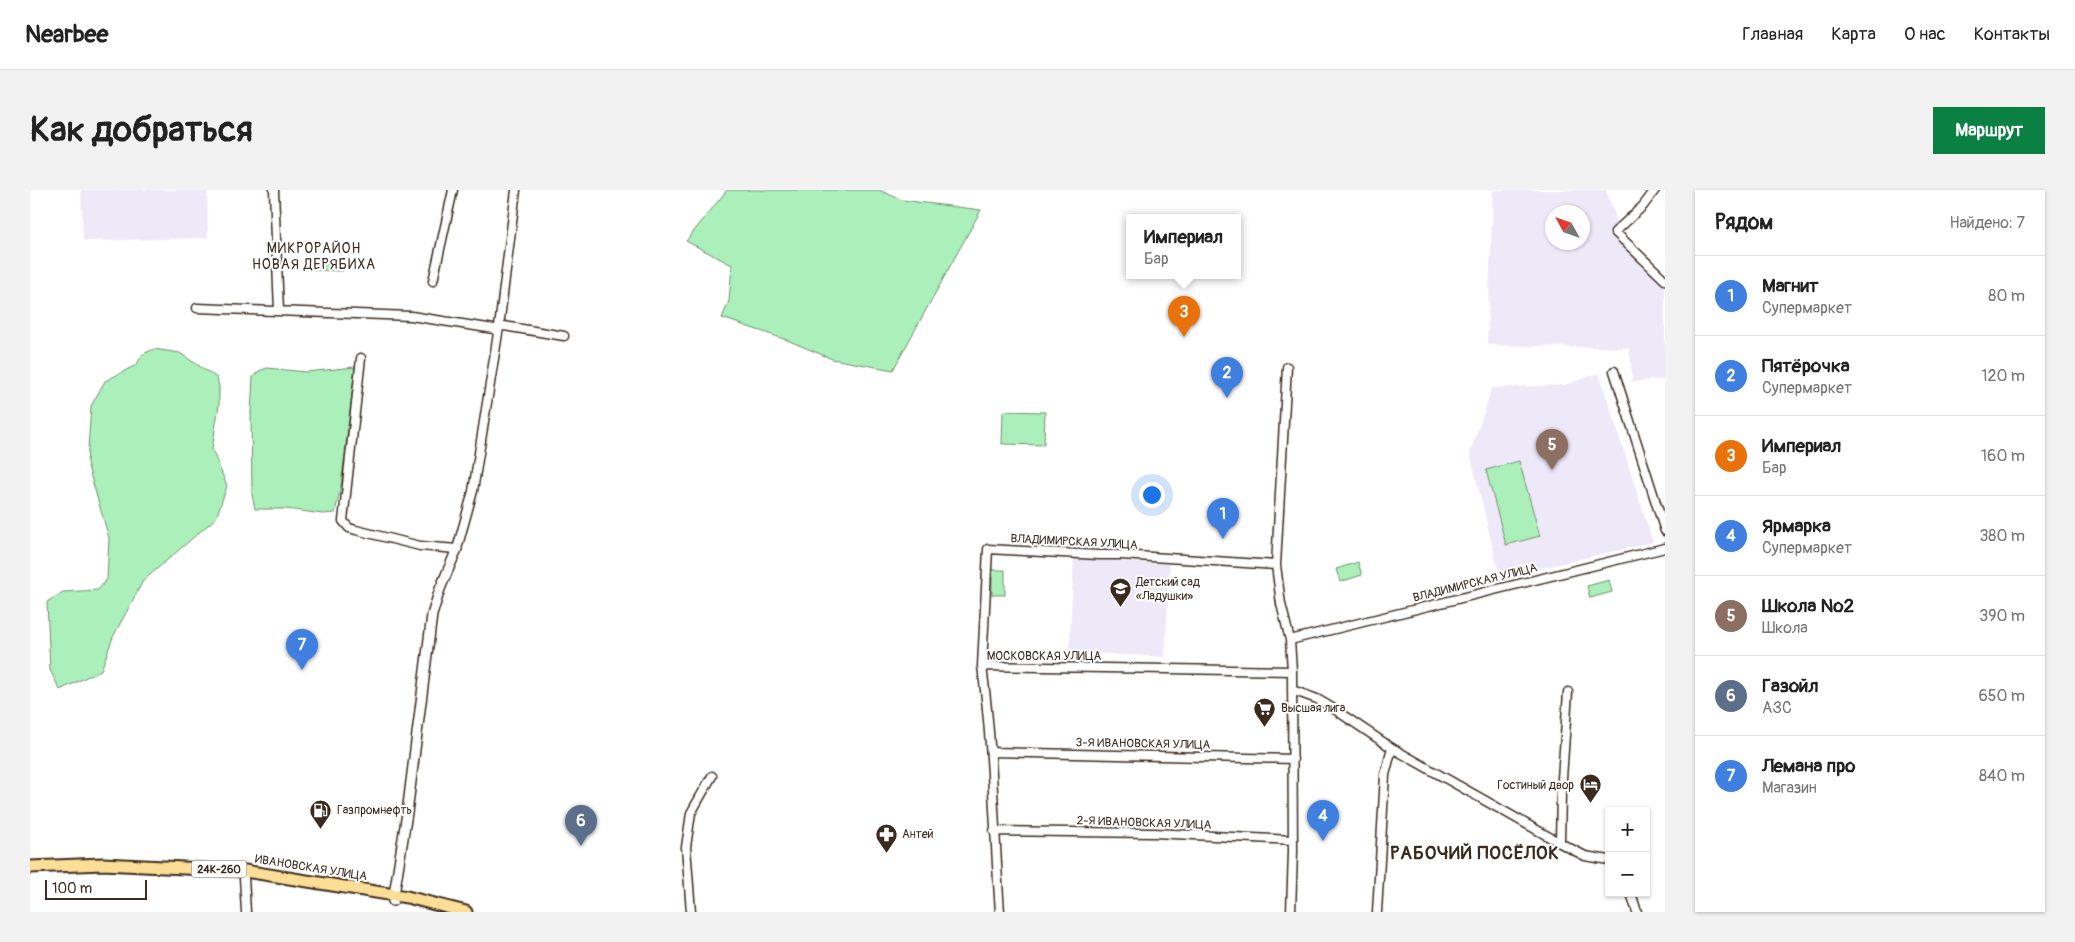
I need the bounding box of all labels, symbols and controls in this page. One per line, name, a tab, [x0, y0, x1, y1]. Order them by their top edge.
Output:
text: Nearbee	[25, 20, 108, 49]
text: Главная	[1742, 23, 1803, 46]
text: Карта	[1831, 23, 1876, 46]
text: О нас	[1904, 23, 1946, 46]
text: Контакты	[1974, 23, 2050, 46]
button: Маршрут	[1933, 107, 2045, 154]
text: Как добраться	[30, 108, 253, 152]
north arrow	[1545, 205, 1590, 250]
text: Рядом	[1715, 209, 1773, 236]
text: Найдено: 7	[1949, 213, 2025, 233]
popup	[1126, 214, 1241, 279]
text: Империал	[1144, 225, 1223, 249]
district label: МИКРОРАЙОН НОВАЯ ДЕРЯБИХА	[252, 240, 376, 273]
text: Бар	[1144, 249, 1168, 269]
text: Магнит	[1762, 274, 1818, 298]
text: 1	[1728, 286, 1734, 306]
text: 80 m	[1988, 286, 2025, 306]
pin: 3	[1168, 296, 1200, 337]
text: Супермаркет	[1762, 298, 1852, 318]
text: Пятёрочка	[1762, 354, 1850, 378]
pin: 2	[1211, 357, 1243, 398]
text: 2	[1727, 366, 1735, 386]
text: 120 m	[1981, 366, 2025, 386]
text: Супермаркет	[1762, 378, 1852, 398]
pin: 5	[1536, 429, 1568, 470]
text: Империал	[1762, 434, 1841, 458]
text: 3	[1727, 446, 1735, 466]
text: 160 m	[1981, 446, 2025, 466]
text: Бар	[1762, 458, 1787, 478]
your location	[1139, 482, 1165, 508]
pin: 1	[1207, 498, 1239, 539]
text: Ярмарка	[1762, 514, 1831, 538]
text: 4	[1726, 526, 1736, 546]
text: 380 m	[1979, 526, 2025, 546]
street label: ВЛАДИМИРСКАЯ УЛИЦА	[1010, 531, 1138, 553]
text: Супермаркет	[1762, 538, 1852, 558]
street label: ВЛАДИМИРСКАЯ УЛИЦА	[1411, 560, 1539, 606]
place label: Детский сад «Ладушки»	[1135, 575, 1201, 604]
school or university icon: Детский сад «Ладушки»	[1108, 577, 1132, 608]
text: Школа №2	[1762, 594, 1854, 618]
text: 5	[1727, 606, 1735, 626]
text: 390 m	[1979, 606, 2025, 626]
text: Школа	[1762, 618, 1808, 638]
pin: 7	[286, 629, 318, 670]
street label: МОСКОВСКАЯ УЛИЦА	[987, 649, 1101, 664]
text: Газойл	[1762, 674, 1818, 698]
text: 6	[1726, 686, 1736, 706]
text: 650 m	[1978, 686, 2025, 706]
supermarket icon: Высшая лига	[1253, 696, 1277, 727]
text: АЗС	[1762, 698, 1792, 718]
place label: Высшая лига	[1281, 701, 1346, 716]
street label: 3-Я ИВАНОВСКАЯ УЛИЦА	[1076, 735, 1211, 753]
text: Лемана про	[1762, 754, 1855, 778]
text: 7	[1727, 766, 1735, 786]
text: 840 m	[1979, 766, 2025, 786]
hotel icon: Гостиный двор	[1578, 773, 1602, 804]
place label: Гостиный двор	[1497, 778, 1574, 793]
text: Магазин	[1762, 778, 1817, 798]
fuel station icon: Газпромнефть	[309, 798, 333, 829]
pin: 4	[1307, 800, 1339, 841]
place label: Газпромнефть	[337, 803, 412, 818]
pin: 6	[565, 805, 597, 846]
map controls	[1605, 807, 1650, 897]
button: +	[1605, 807, 1650, 852]
street label: 2-Я ИВАНОВСКАЯ УЛИЦА	[1076, 813, 1212, 833]
pharmacy icon: Антей	[874, 822, 898, 853]
place label: Антей	[902, 827, 934, 842]
district label: РАБОЧИЙ ПОСЁЛОК	[1390, 842, 1560, 865]
street label: ИВАНОВСКАЯ УЛИЦА	[254, 852, 368, 884]
button: −	[1605, 852, 1650, 897]
road number: 24К-260	[192, 861, 246, 878]
scale bar	[45, 877, 148, 900]
text: 100 m	[52, 880, 92, 897]

